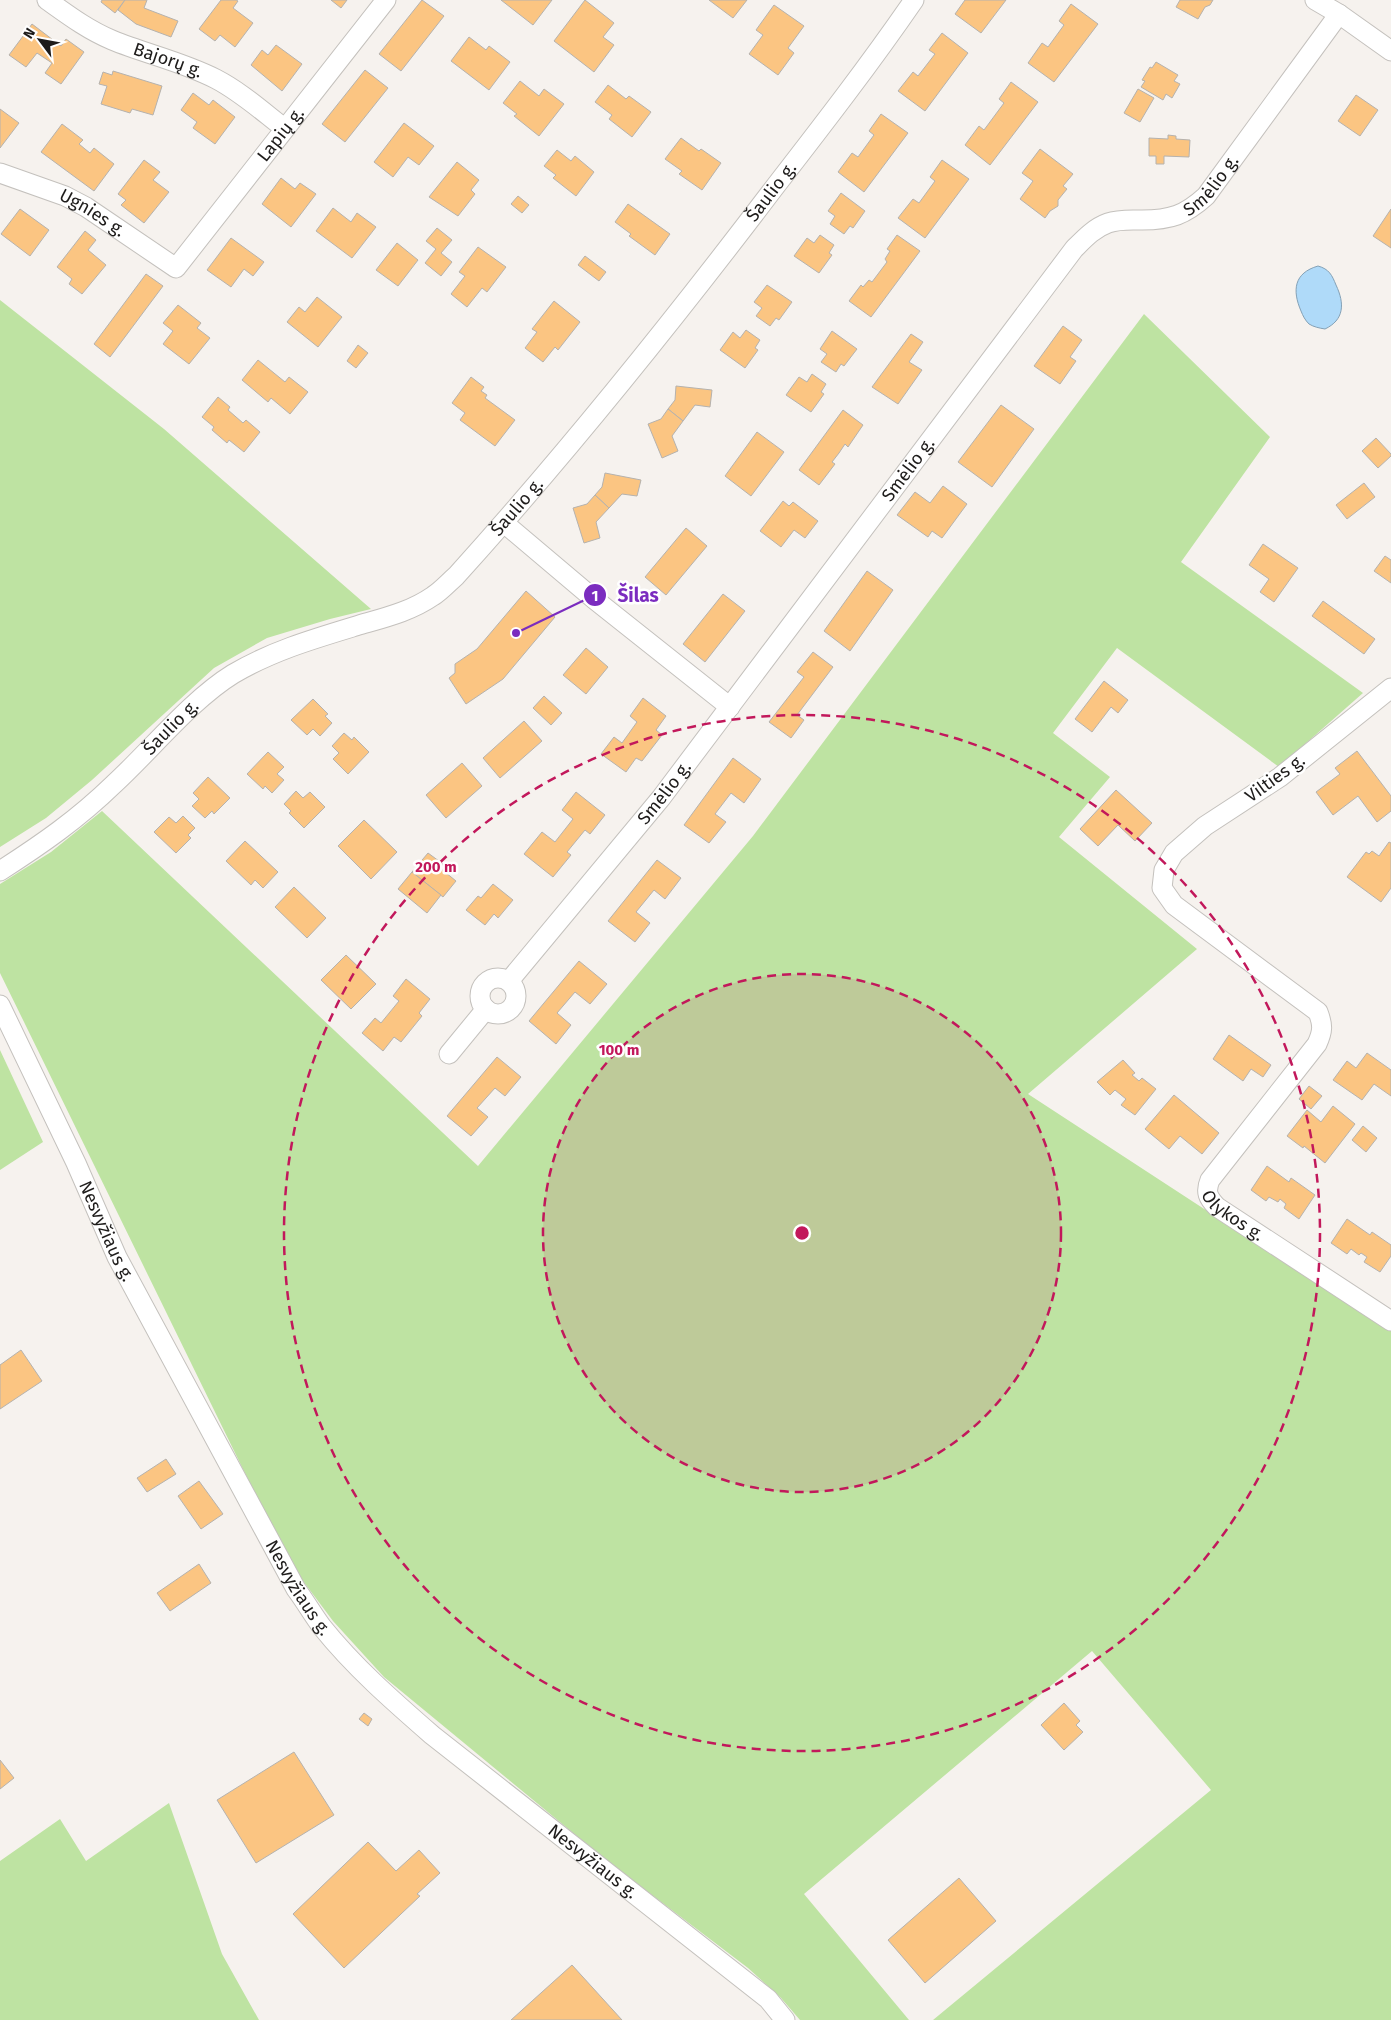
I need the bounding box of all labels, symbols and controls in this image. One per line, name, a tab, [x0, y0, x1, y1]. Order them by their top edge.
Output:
north arrow	[15, 15, 65, 65]
text: N	[20, 25, 39, 42]
street label: Bajorų g.	[130, 38, 206, 82]
street label: Lapių g.	[252, 103, 309, 166]
street label: Smėlio g.	[1179, 150, 1243, 221]
street label: Šaulio g.	[741, 158, 801, 226]
street label: Ugnies g.	[56, 184, 130, 241]
street label: Smėlio g.	[877, 433, 939, 506]
street label: Šaulio g.	[486, 474, 548, 540]
callout: Šilas	[583, 578, 669, 612]
text: Šilas	[617, 582, 659, 607]
text: 1	[592, 587, 598, 605]
street label: Šaulio g.	[138, 695, 203, 760]
street label: Vilties g.	[1241, 749, 1309, 807]
street label: Smėlio g.	[633, 757, 696, 829]
text: 200 m	[415, 858, 457, 876]
text: 100 m	[599, 1041, 639, 1059]
street label: Nesvyžiaus g.	[74, 1178, 139, 1285]
street label: Olykos g.	[1197, 1187, 1268, 1246]
centre of rings	[793, 1224, 811, 1242]
street label: Nesvyžiaus g.	[261, 1536, 336, 1640]
street label: Nesvyžiaus g.	[544, 1819, 642, 1903]

